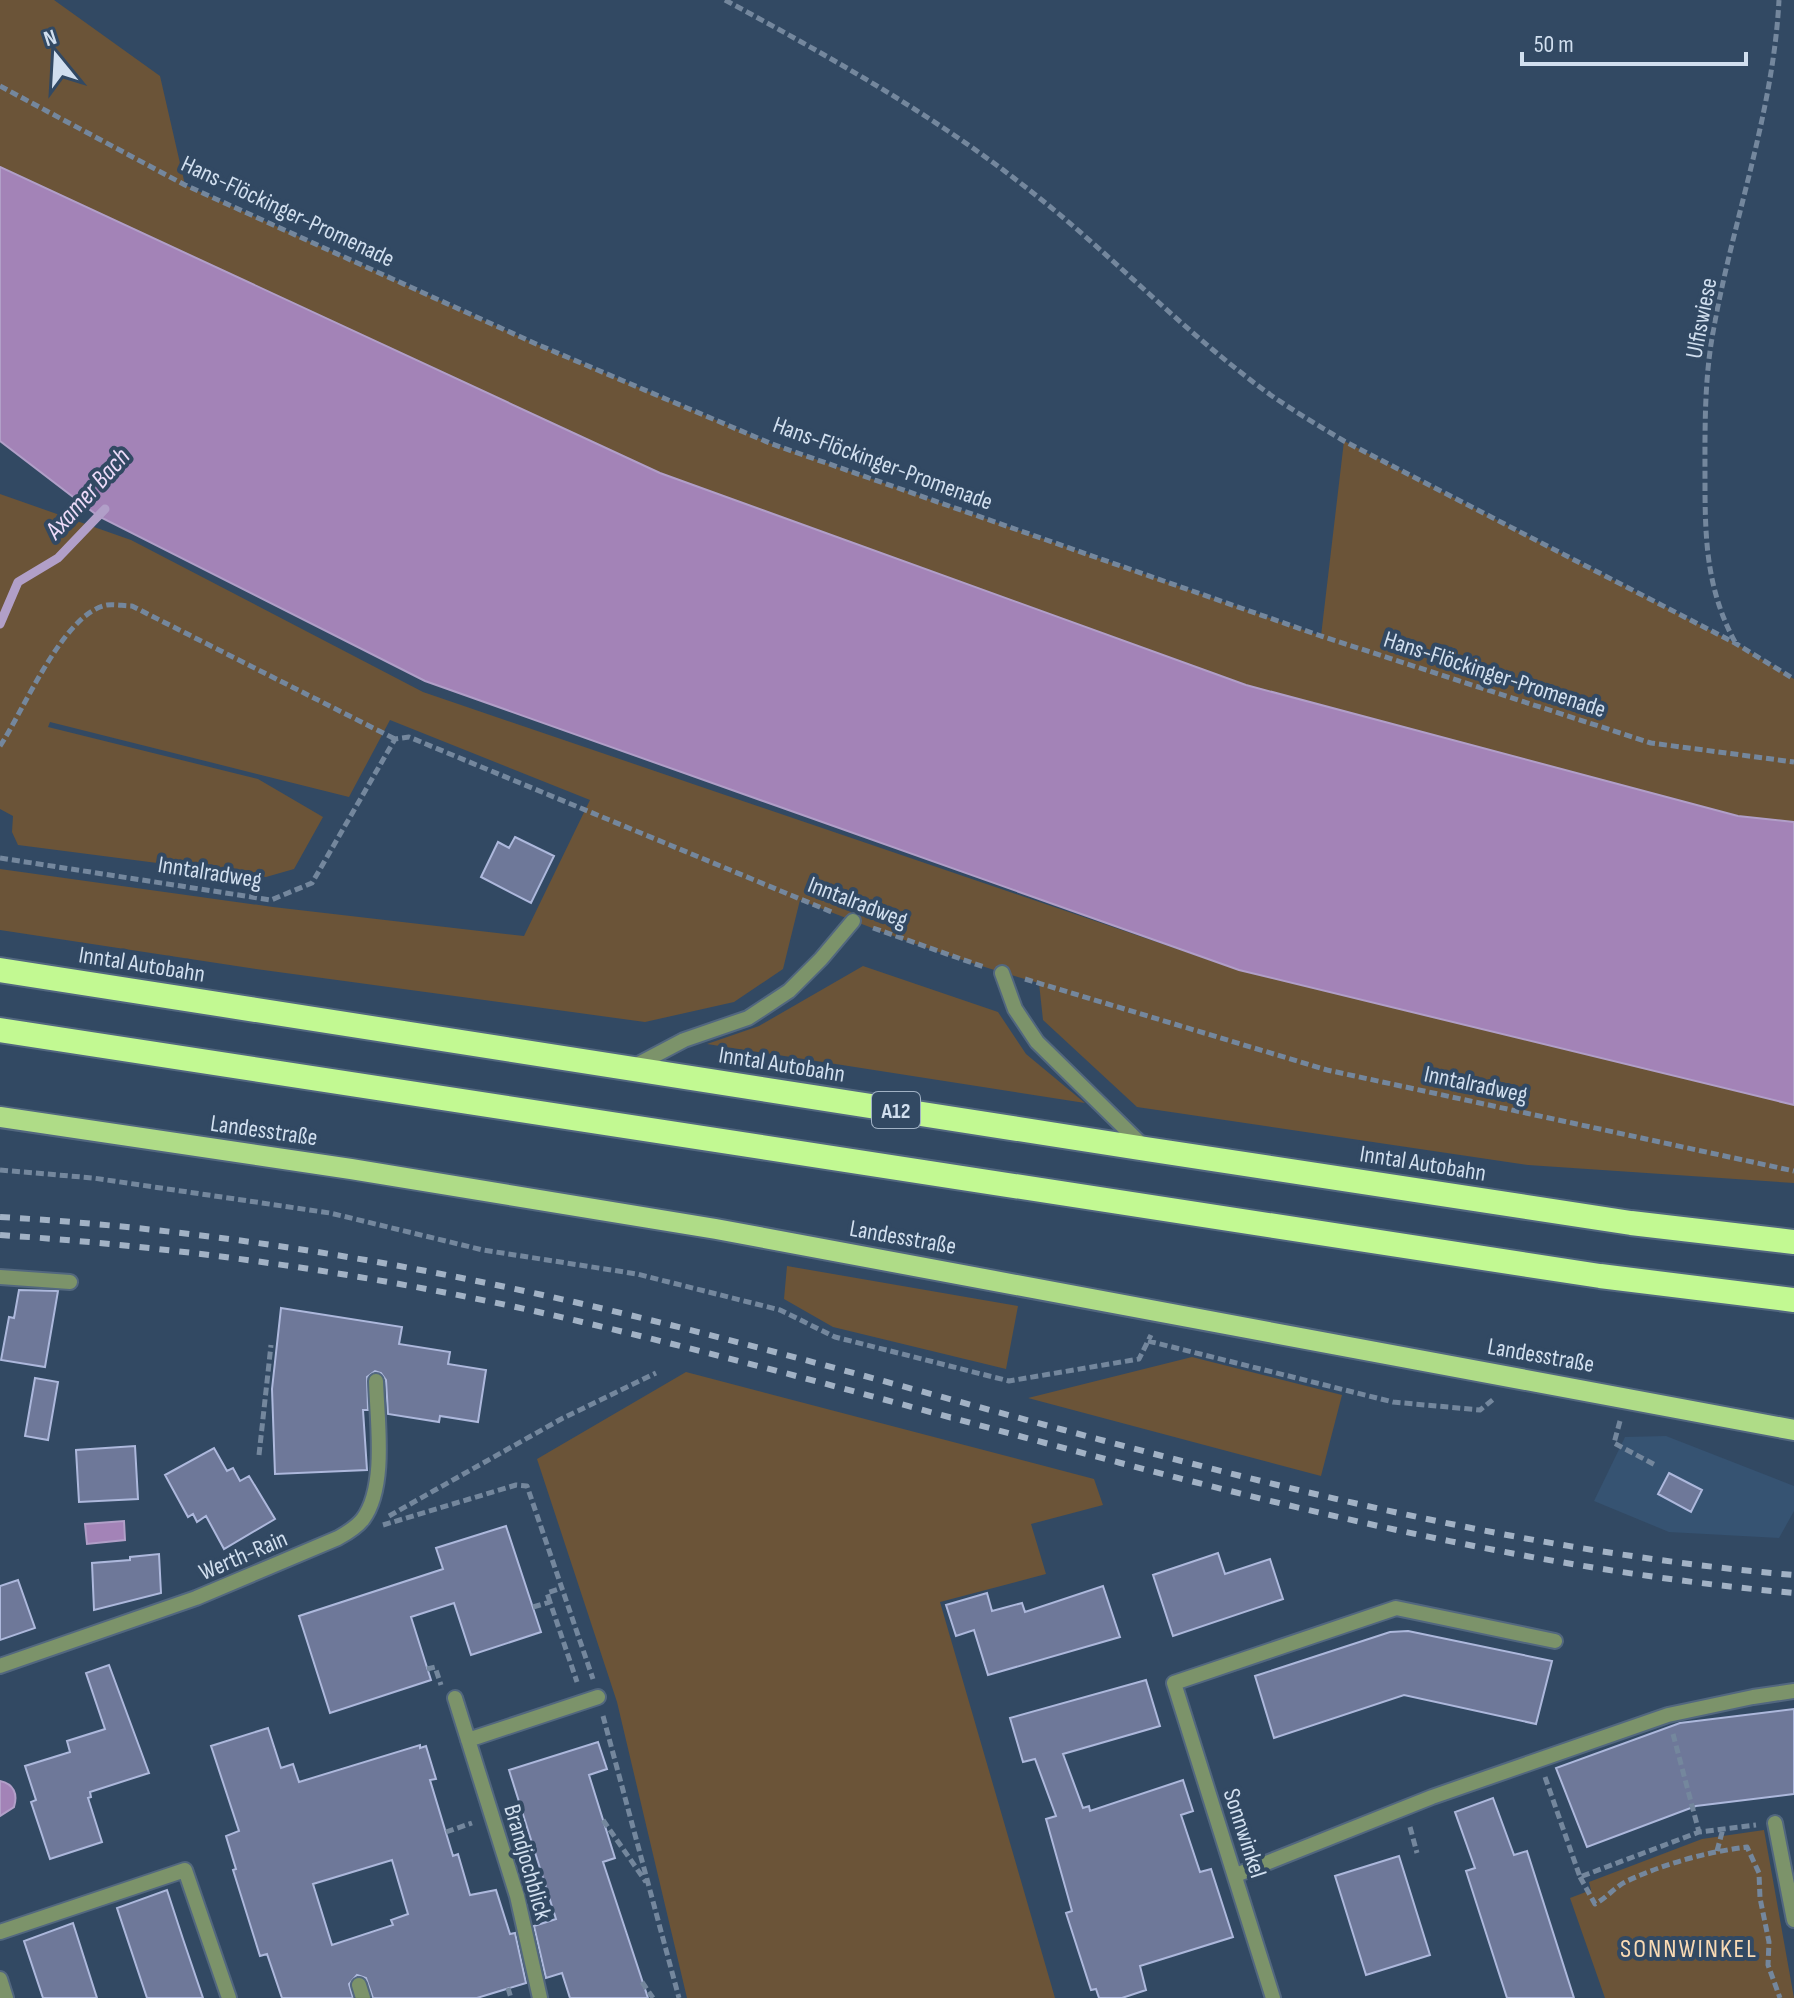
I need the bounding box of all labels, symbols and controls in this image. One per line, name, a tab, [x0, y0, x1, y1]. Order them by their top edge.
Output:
north arrow	[16, 16, 96, 96]
scale bar	[1522, 16, 1746, 66]
text: N	[41, 24, 60, 53]
text: 50 m	[1534, 30, 1574, 59]
street label: Hans-Flöckinger-Promenade	[177, 149, 399, 274]
street label: Ulfiswiese	[1679, 275, 1723, 361]
street label: Hans-Flöckinger-Promenade	[769, 410, 997, 517]
water label: Axamer Bach	[39, 442, 137, 547]
street label: Hans-Flöckinger-Promenade	[1380, 625, 1610, 724]
street label: Inntalradweg	[156, 850, 264, 895]
street label: Inntalradweg	[804, 870, 912, 935]
street label: Inntal Autobahn	[77, 940, 207, 989]
street label: Inntal Autobahn	[717, 1040, 847, 1089]
street label: Inntalradweg	[1422, 1059, 1530, 1110]
road number: A12	[872, 1092, 920, 1128]
street label: Landesstraße	[209, 1109, 319, 1152]
street label: Inntal Autobahn	[1358, 1139, 1488, 1188]
street label: Landesstraße	[847, 1214, 959, 1261]
street label: Landesstraße	[1485, 1332, 1597, 1379]
street label: Werth-Rain	[195, 1524, 292, 1587]
street label: Sonnwinkel	[1217, 1785, 1273, 1881]
street label: Brandjochblick	[497, 1801, 558, 1923]
district label: SONNWINKEL	[1620, 1934, 1758, 1965]

